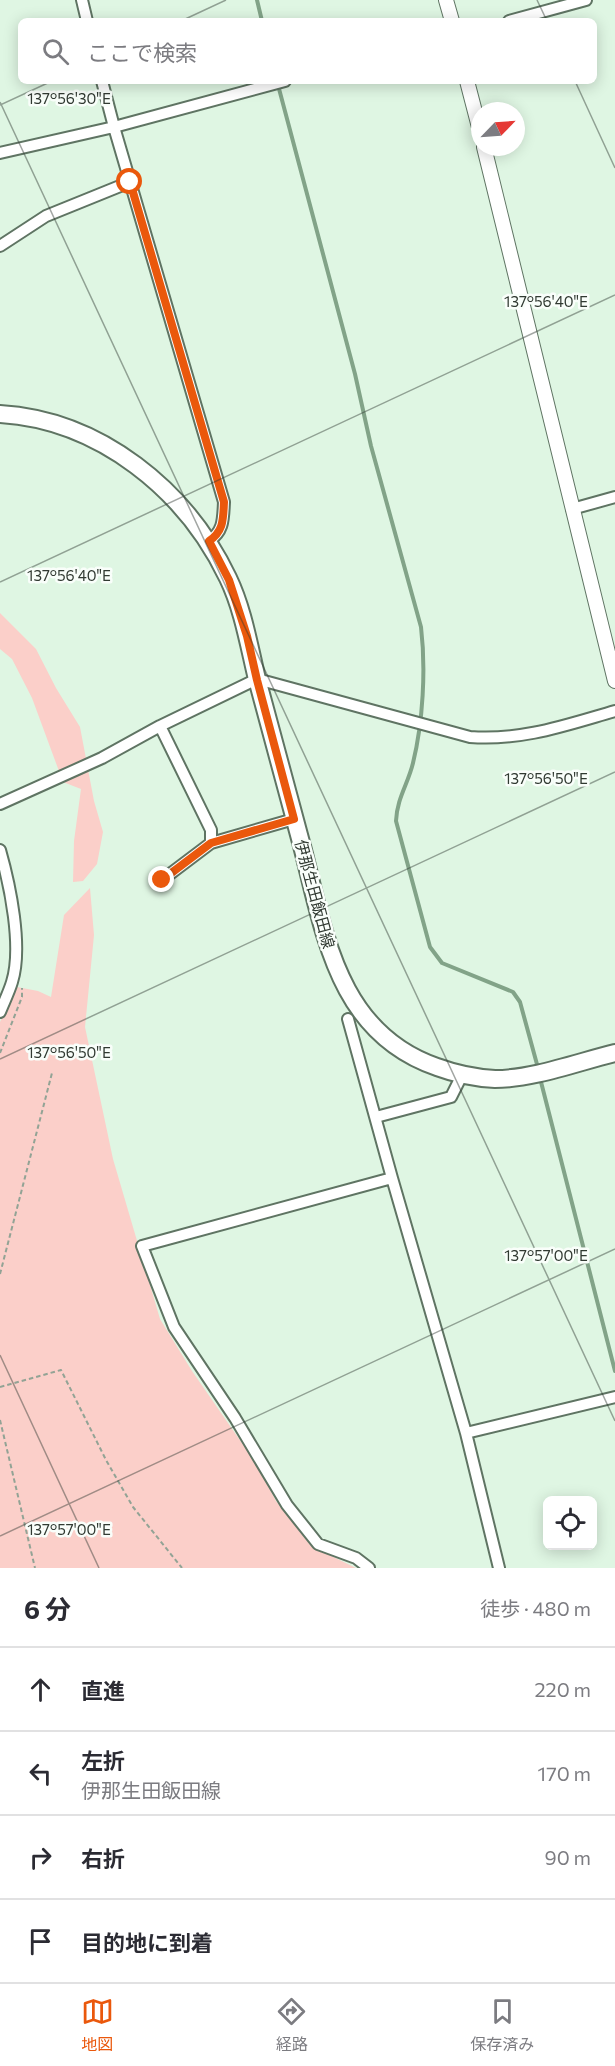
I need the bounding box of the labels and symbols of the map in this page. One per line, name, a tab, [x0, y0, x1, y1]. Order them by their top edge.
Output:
text: 137°56'30"E	[27, 89, 111, 107]
north arrow	[471, 102, 525, 156]
route start	[116, 168, 142, 194]
text: 137°56'40"E	[504, 292, 588, 310]
text: 137°56'40"E	[27, 566, 111, 584]
text: 137°56'50"E	[504, 769, 588, 787]
street label: 伊那生田飯田線	[292, 837, 339, 950]
route end	[148, 866, 174, 892]
text: 137°56'50"E	[27, 1043, 111, 1061]
text: 137°57'00"E	[504, 1246, 588, 1264]
text: 137°57'00"E	[27, 1520, 111, 1538]

